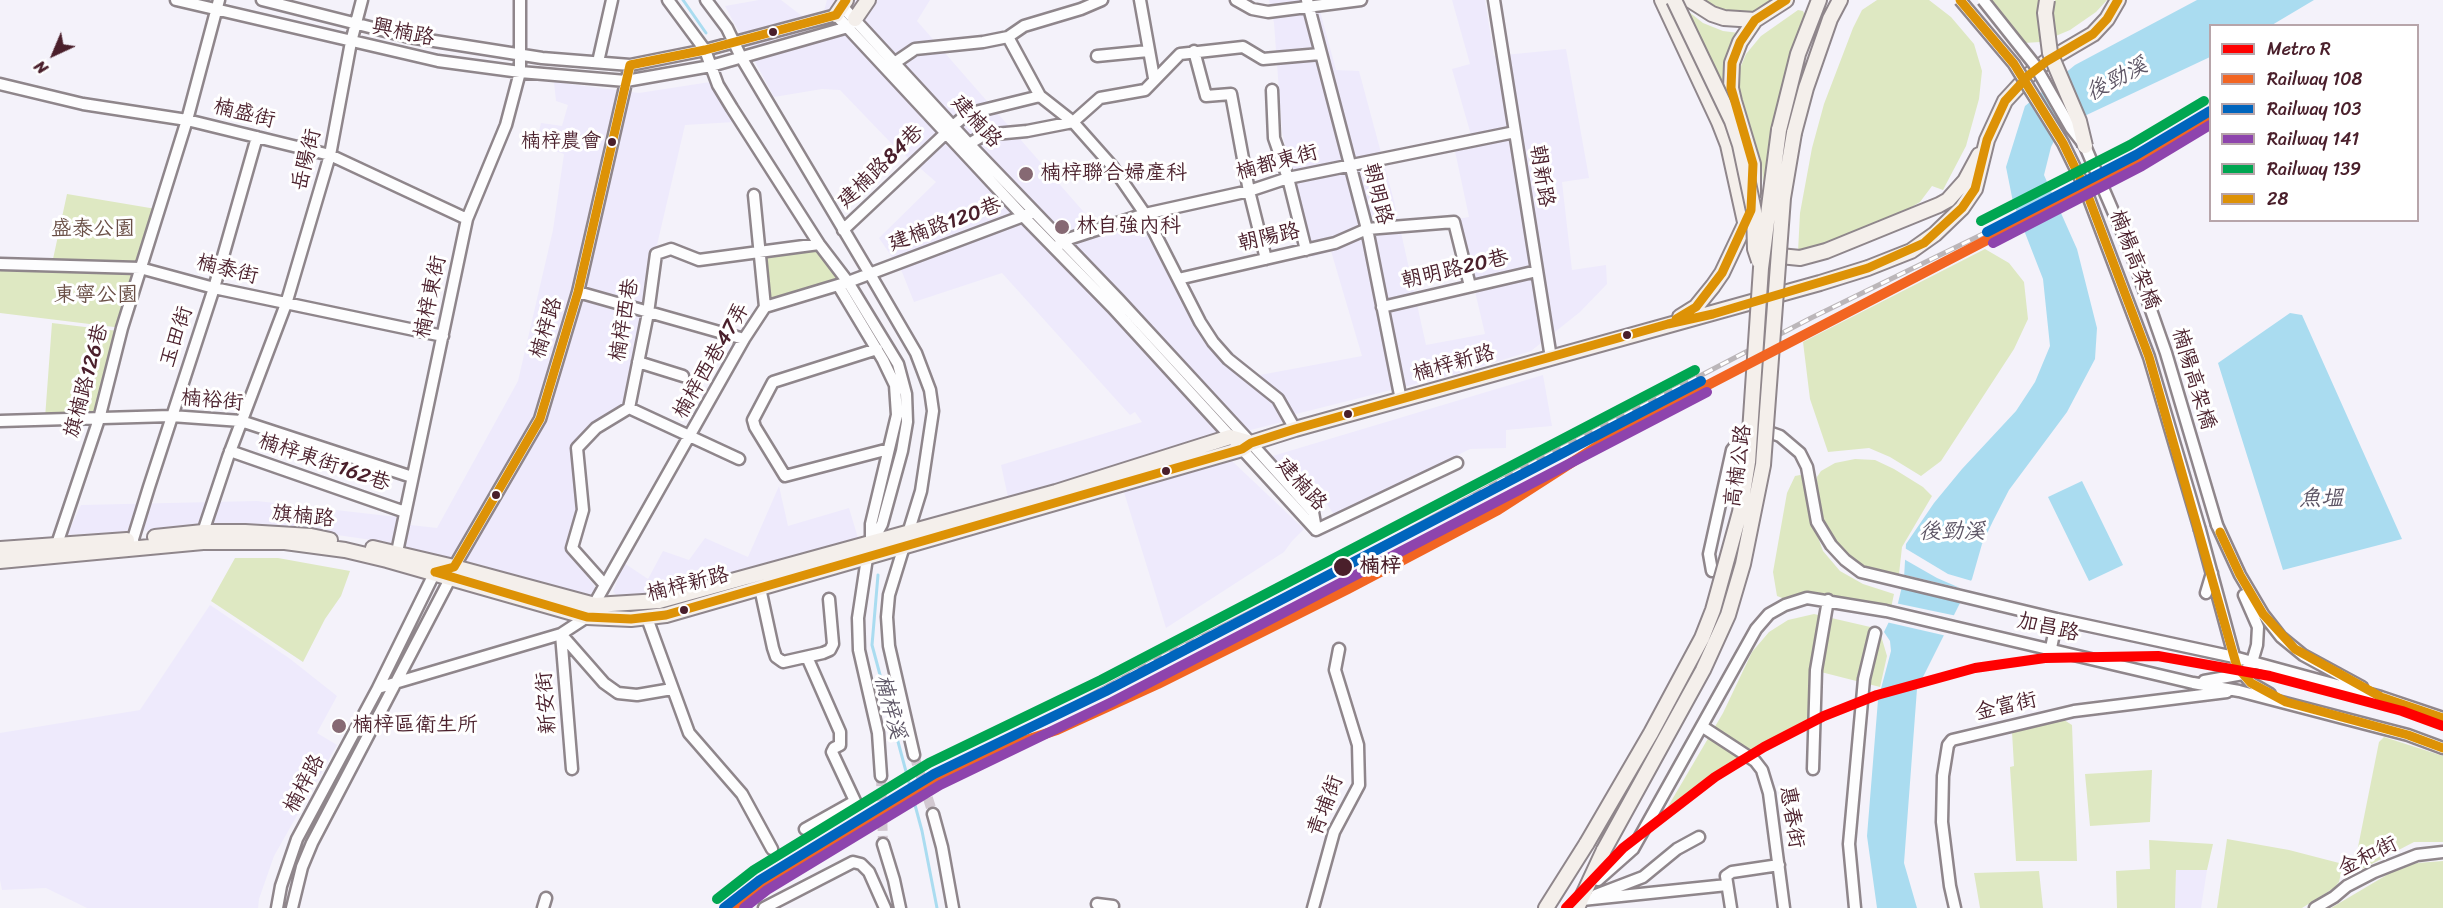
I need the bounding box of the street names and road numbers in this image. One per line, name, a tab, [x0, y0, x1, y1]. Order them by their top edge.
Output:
street label: 興楠路	[370, 14, 436, 52]
street label: 建楠路	[945, 90, 1007, 154]
street label: 楠盛街	[210, 94, 278, 134]
street label: 建楠路84巷	[833, 120, 929, 214]
street label: 岳陽街	[287, 126, 327, 194]
street label: 楠都東街	[1233, 140, 1321, 186]
street label: 朝新路	[1524, 143, 1558, 209]
street label: 朝明路	[1357, 160, 1397, 228]
street label: 建楠路120巷	[885, 193, 1005, 257]
street label: 楠楊高架橋	[2103, 206, 2165, 314]
street label: 朝陽路	[1235, 219, 1303, 257]
street label: 朝明路20巷	[1399, 245, 1511, 295]
street label: 楠泰街	[193, 250, 261, 290]
street label: 楠梓東街	[410, 253, 452, 341]
street label: 楠梓西巷	[605, 276, 645, 364]
street label: 楠梓路	[526, 294, 568, 362]
street label: 楠梓西巷47弄	[669, 298, 755, 424]
street label: 玉田街	[155, 303, 199, 371]
street label: 旗楠路126巷	[60, 321, 114, 441]
street label: 楠陽高架橋	[2166, 325, 2220, 433]
street label: 楠梓新路	[1410, 340, 1498, 388]
street label: 楠裕街	[180, 386, 244, 416]
street label: 高楠公路	[1721, 423, 1757, 509]
street label: 楠梓東街162巷	[255, 429, 393, 497]
street label: 建楠路	[1270, 453, 1332, 517]
street label: 旗楠路	[270, 501, 336, 533]
street label: 楠梓新路	[644, 563, 732, 607]
street label: 加昌路	[2014, 609, 2082, 647]
street label: 新安街	[532, 671, 562, 735]
street label: 金富街	[1972, 688, 2040, 726]
street label: 楠梓路	[279, 750, 331, 818]
street label: 青埔街	[1303, 772, 1349, 840]
street label: 惠春街	[1774, 784, 1808, 850]
street label: 金和街	[2334, 832, 2402, 882]

